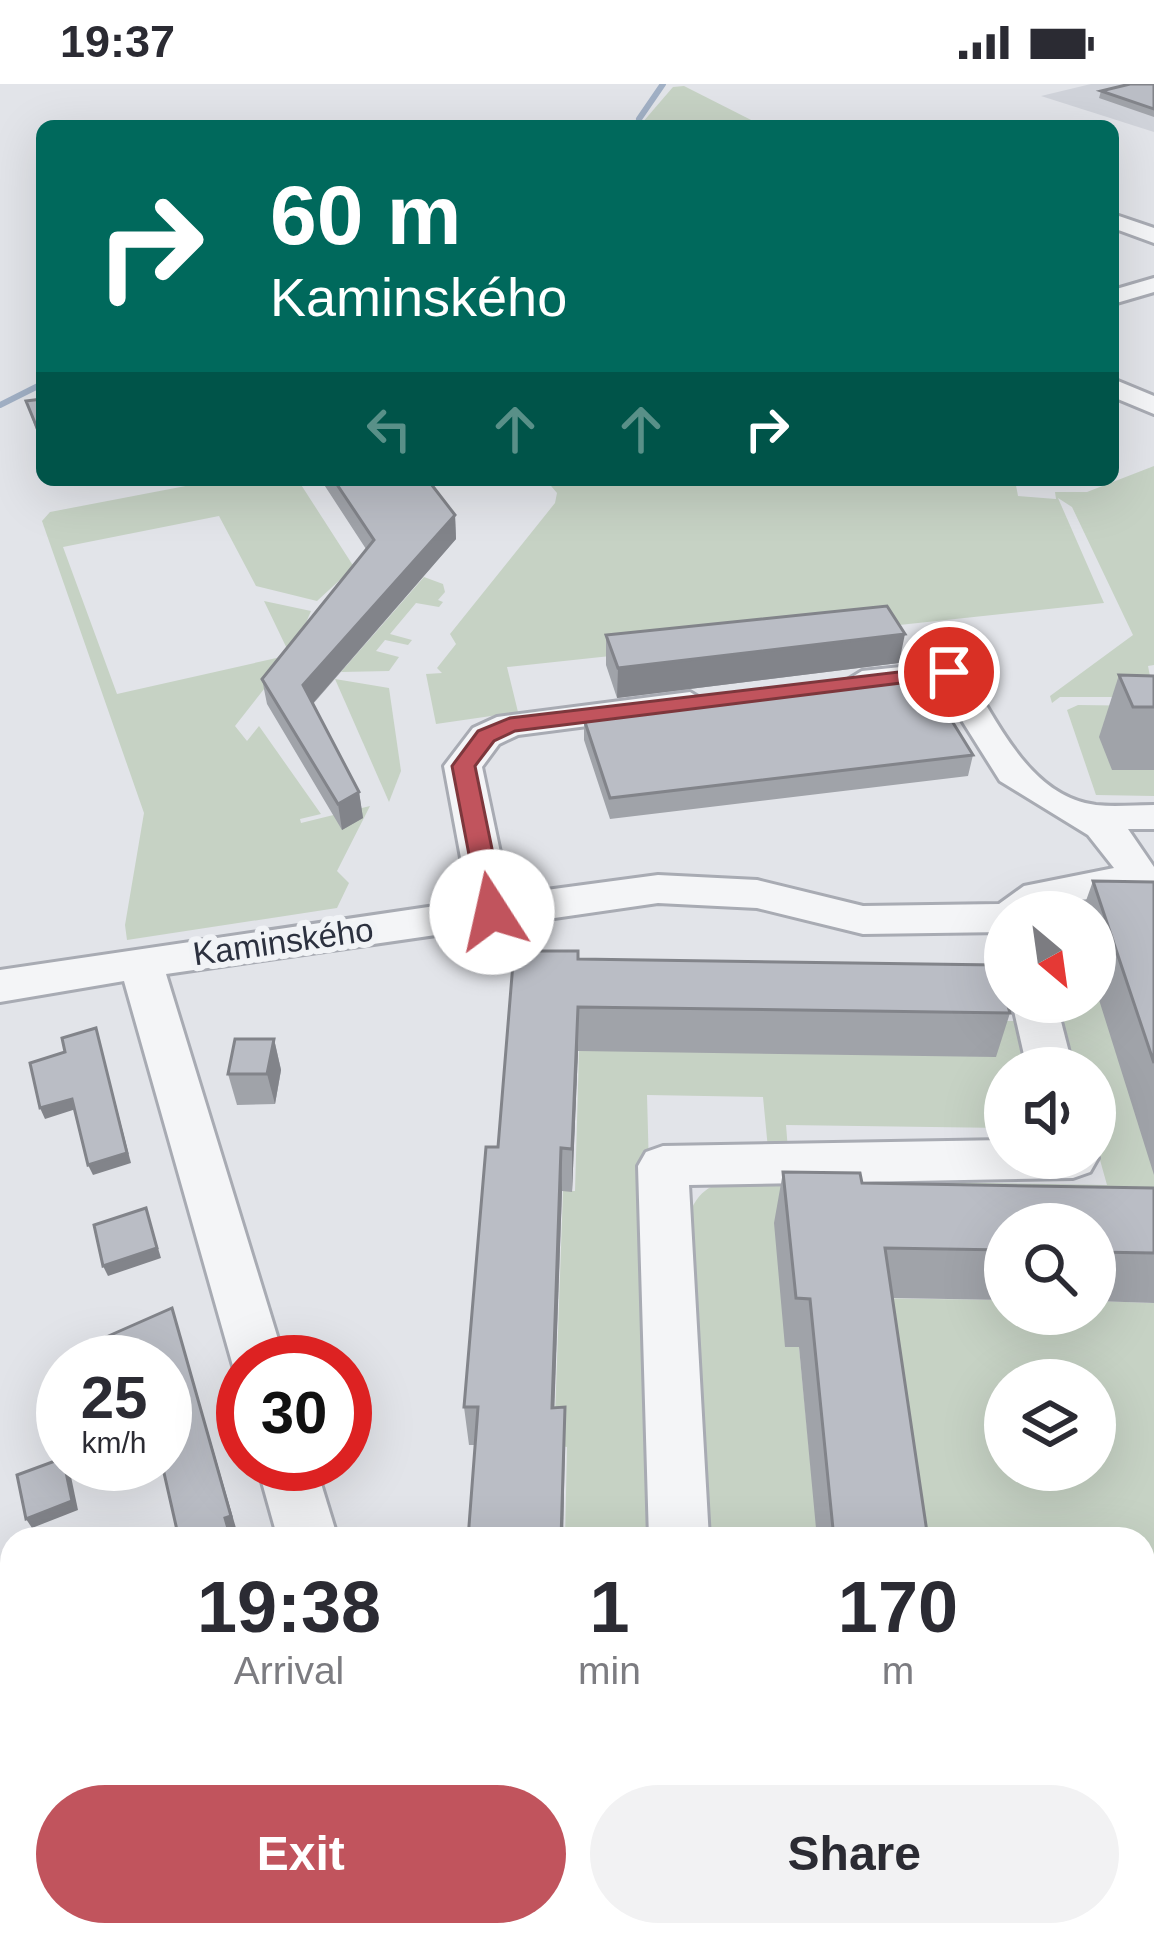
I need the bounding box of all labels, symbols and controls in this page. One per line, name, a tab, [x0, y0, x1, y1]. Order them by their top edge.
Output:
text: 19:37	[60, 16, 175, 67]
icon: right	[72, 168, 228, 324]
text: 60 m	[270, 168, 461, 262]
text: Kaminského	[270, 267, 567, 327]
icon: left	[356, 396, 422, 462]
icon: ahead	[482, 396, 548, 462]
icon: ahead	[608, 396, 674, 462]
icon: right	[734, 396, 800, 462]
pin	[898, 621, 1000, 723]
icon: arrive	[916, 639, 982, 705]
position arrow	[429, 849, 555, 975]
north arrow	[984, 891, 1116, 1023]
map controls	[984, 891, 1116, 1491]
street label: Kaminského	[191, 911, 376, 972]
button: sound	[984, 1047, 1116, 1179]
button: search	[984, 1203, 1116, 1335]
speed limit sign: 30	[216, 1335, 372, 1491]
button: layers	[984, 1359, 1116, 1491]
text: 25	[81, 1364, 147, 1431]
text: km/h	[81, 1426, 147, 1459]
text: 19:38	[197, 1567, 381, 1647]
text: 1	[589, 1567, 630, 1647]
text: 170	[838, 1567, 958, 1647]
text: Arrival	[234, 1649, 344, 1692]
text: min	[578, 1649, 641, 1692]
text: m	[882, 1649, 914, 1692]
button: Exit	[36, 1785, 566, 1923]
button: Share	[590, 1785, 1119, 1923]

